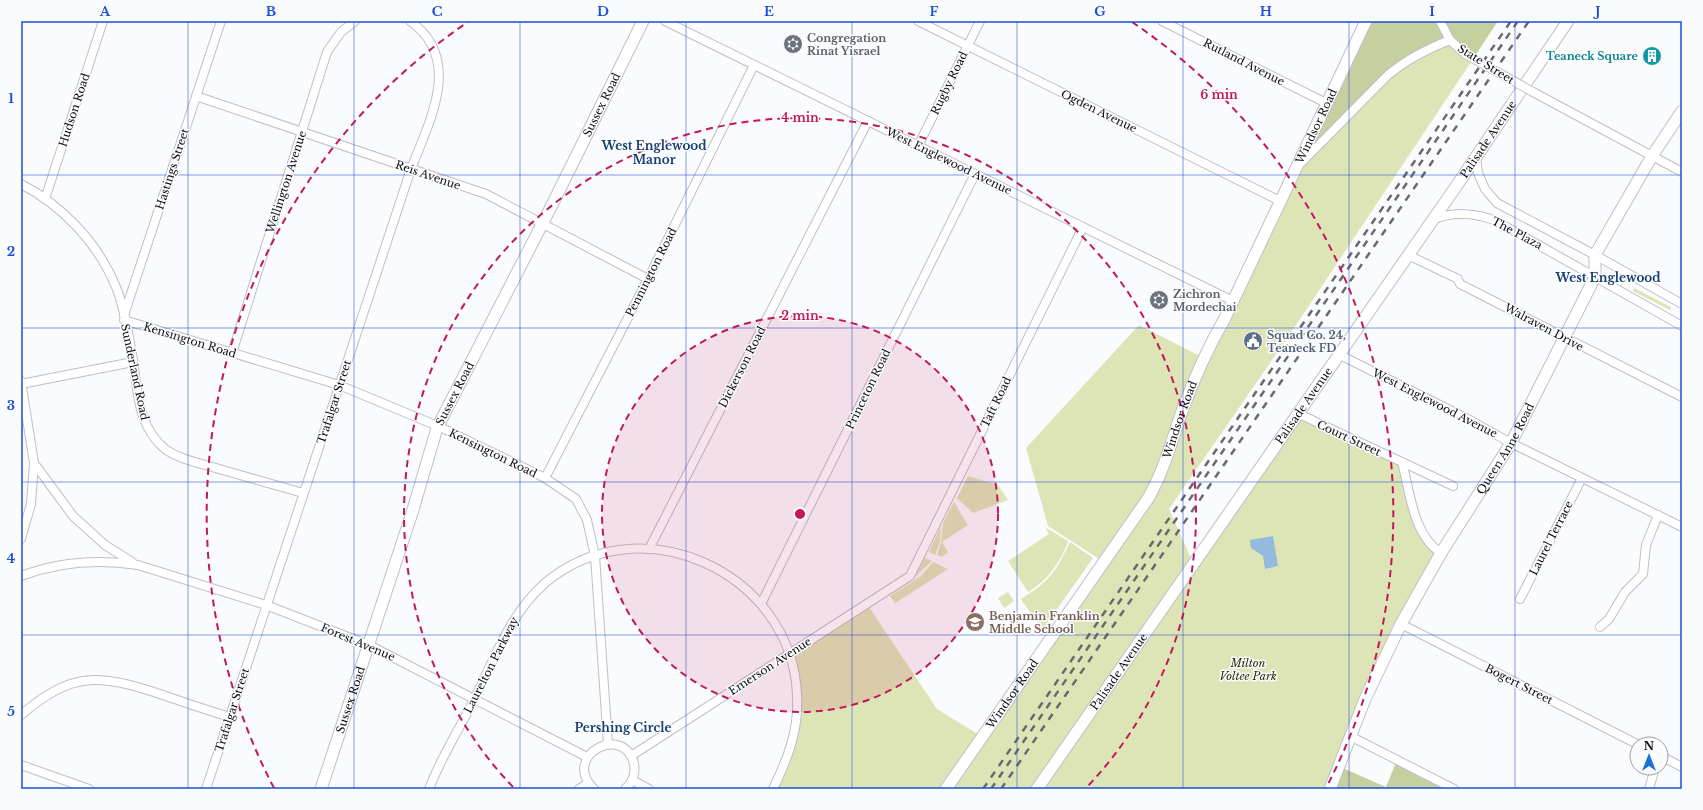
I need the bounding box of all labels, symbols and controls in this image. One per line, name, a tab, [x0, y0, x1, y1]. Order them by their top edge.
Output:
text: A	[99, 3, 111, 20]
text: B	[266, 3, 276, 20]
text: C	[432, 3, 443, 20]
text: D	[597, 3, 609, 20]
text: E	[764, 3, 774, 20]
text: F	[930, 3, 939, 20]
text: G	[1094, 3, 1106, 20]
text: H	[1260, 3, 1272, 20]
text: I	[1429, 3, 1435, 20]
text: J	[1592, 3, 1601, 20]
place label: Congregation Rinat Yisrael	[807, 31, 886, 58]
synagogue icon: Congregation Rinat Yisrael	[782, 33, 804, 55]
street label: Rutland Avenue	[1201, 35, 1287, 89]
street label: State Street	[1455, 41, 1518, 87]
building icon: Teaneck Square	[1641, 45, 1663, 67]
street label: Rugby Road	[928, 49, 971, 117]
place label: Teaneck Square	[1546, 49, 1639, 63]
street label: Sussex Road	[580, 70, 624, 139]
street label: Hudson Road	[55, 71, 93, 149]
street label: Windsor Road	[1292, 86, 1340, 167]
street label: Ogden Avenue	[1059, 87, 1139, 135]
text: 6 min	[1200, 87, 1238, 102]
text: 1	[8, 90, 14, 107]
street label: Palisade Avenue	[1457, 98, 1519, 181]
text: 4 min	[781, 110, 819, 125]
street label: West Englewood Avenue	[883, 124, 1014, 198]
street label: Hastings Street	[152, 126, 192, 211]
street label: Wellington Avenue	[263, 129, 309, 236]
district label: West Englewood Manor	[600, 138, 707, 167]
street label: Reis Avenue	[393, 157, 463, 193]
street label: The Plaza	[1489, 214, 1546, 253]
street label: Pennington Road	[623, 225, 680, 319]
text: 2	[7, 243, 15, 260]
district label: West Englewood	[1554, 270, 1661, 285]
place label: Zichron Mordechai	[1173, 287, 1236, 314]
synagogue icon: Zichron Mordechai	[1148, 289, 1170, 311]
street label: Walraven Drive	[1501, 300, 1586, 354]
text: 2 min	[781, 308, 819, 323]
street label: Kensington Road	[142, 319, 239, 361]
street label: Sunderland Road	[118, 323, 152, 422]
street label: Dickerson Road	[715, 323, 769, 410]
place label: Squad Co. 24, Teaneck FD	[1267, 328, 1346, 355]
public building icon: Squad Co. 24, Teaneck FD	[1242, 330, 1264, 352]
street label: Princeton Road	[842, 346, 894, 431]
street label: Trafalgar Street	[314, 357, 354, 446]
street label: Sussex Road	[433, 359, 477, 428]
street label: Palisade Avenue	[1272, 365, 1335, 447]
street label: West Englewood Avenue	[1369, 365, 1500, 441]
street label: Taft Road	[978, 374, 1015, 430]
street label: Windsor Road	[1159, 378, 1200, 461]
text: 3	[7, 397, 15, 414]
street label: Queen Anne Road	[1473, 400, 1537, 497]
street label: Court Street	[1315, 417, 1384, 459]
street label: Kensington Road	[447, 426, 540, 481]
street label: Laurel Terrace	[1526, 498, 1576, 578]
centre of rings	[793, 507, 807, 521]
text: 4	[7, 550, 16, 567]
place label: Benjamin Franklin Middle School	[989, 609, 1100, 636]
school or university icon: Benjamin Franklin Middle School	[964, 611, 986, 633]
street label: Laurelton Parkway	[461, 614, 521, 716]
street label: Forest Avenue	[319, 620, 397, 664]
street label: Palisade Avenue	[1087, 630, 1150, 713]
street label: Emerson Avenue	[726, 634, 814, 698]
street label: Windsor Road	[983, 656, 1041, 732]
park label: Milton Voltee Park	[1219, 656, 1277, 683]
street label: Bogert Street	[1483, 661, 1556, 707]
street label: Sussex Road	[333, 664, 368, 735]
street label: Trafalgar Street	[212, 665, 252, 754]
text: 5	[7, 703, 15, 720]
district label: Pershing Circle	[574, 720, 672, 735]
north arrow	[1629, 736, 1669, 776]
text: N	[1644, 739, 1655, 753]

